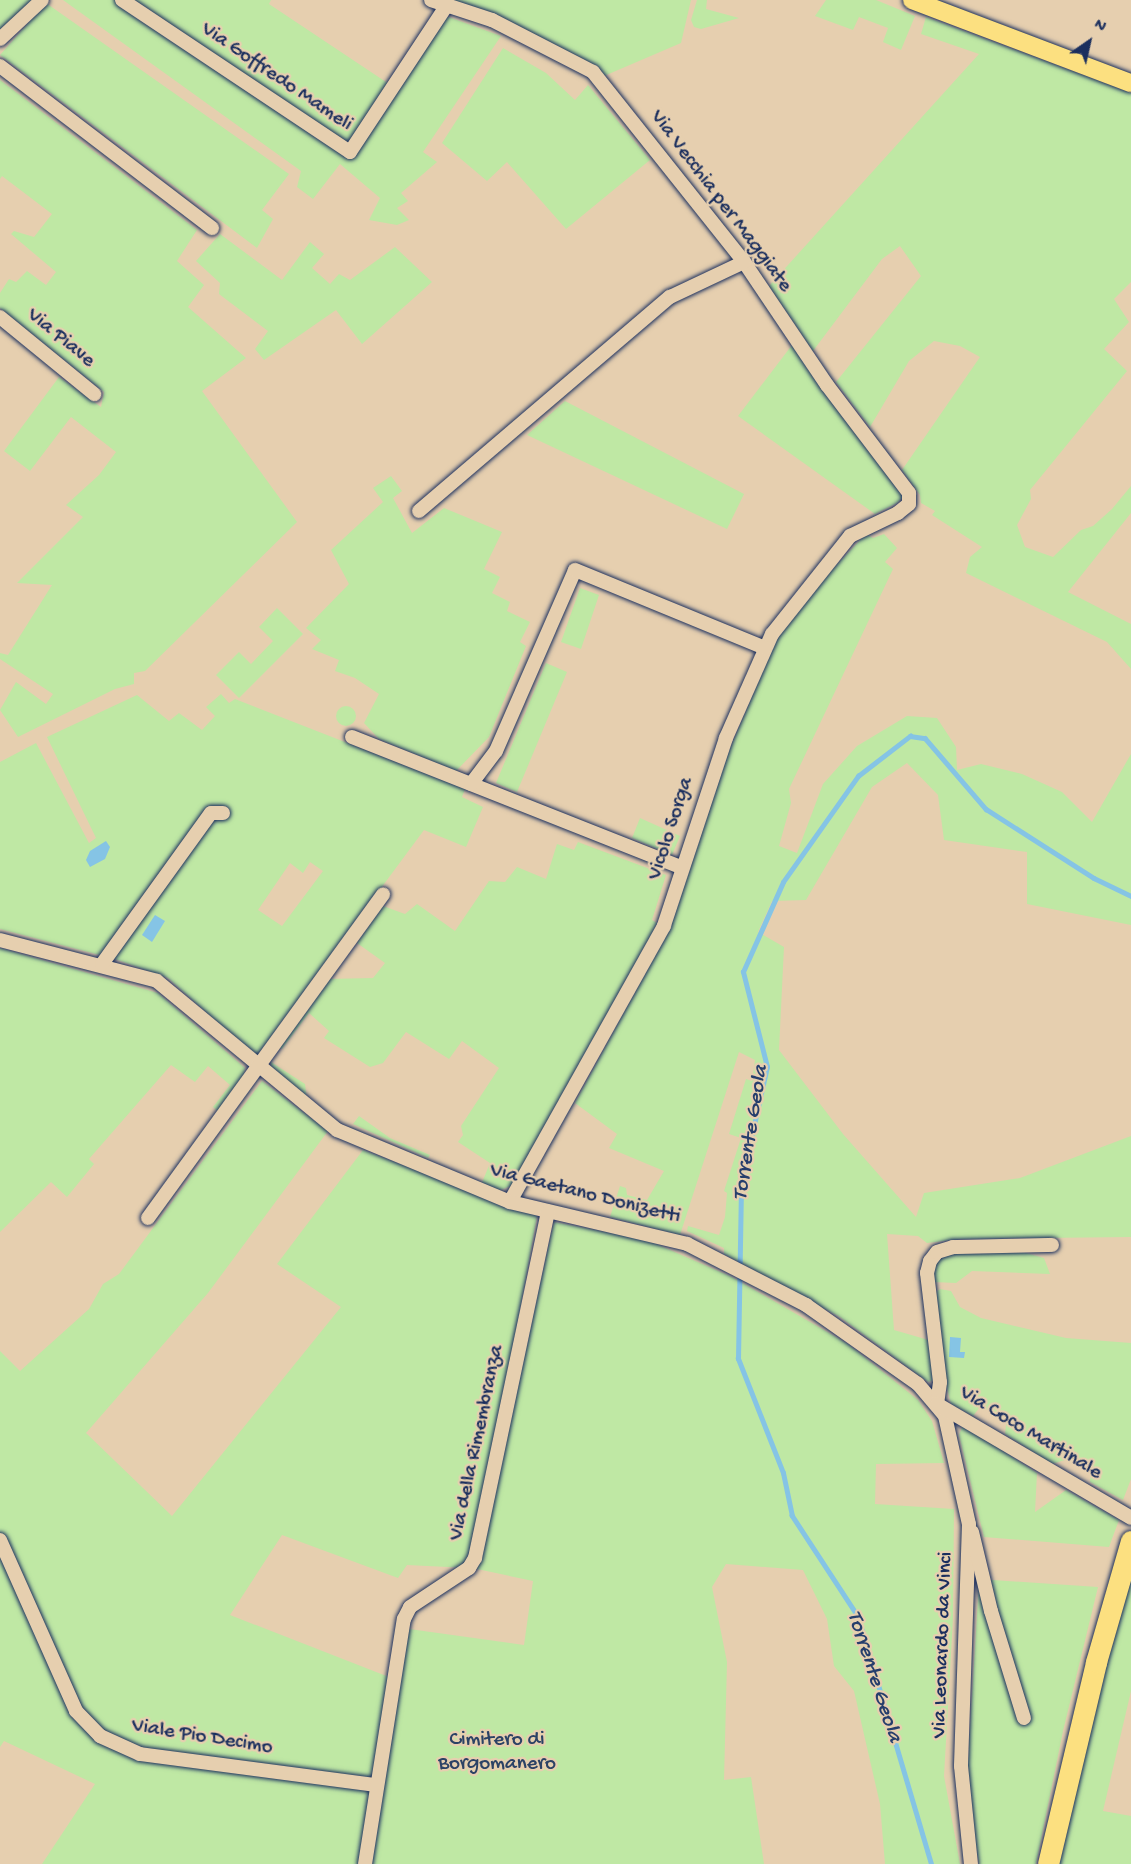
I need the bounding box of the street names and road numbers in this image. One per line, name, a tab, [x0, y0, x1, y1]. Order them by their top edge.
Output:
street label: Via Goffredo Mameli	[195, 18, 357, 138]
street label: Via Vecchia per Maggiate	[643, 106, 797, 298]
street label: Via Piave	[21, 304, 99, 374]
street label: Vicolo Sorga	[644, 774, 700, 884]
street label: Via Gaetano Donizetti	[487, 1159, 683, 1231]
street label: Via della Rimembranza	[445, 1343, 511, 1543]
street label: Via Coco Martinale	[954, 1381, 1106, 1487]
street label: Via Leonardo da Vinci	[928, 1551, 960, 1739]
street label: Viale Pio Decimo	[130, 1714, 274, 1762]

